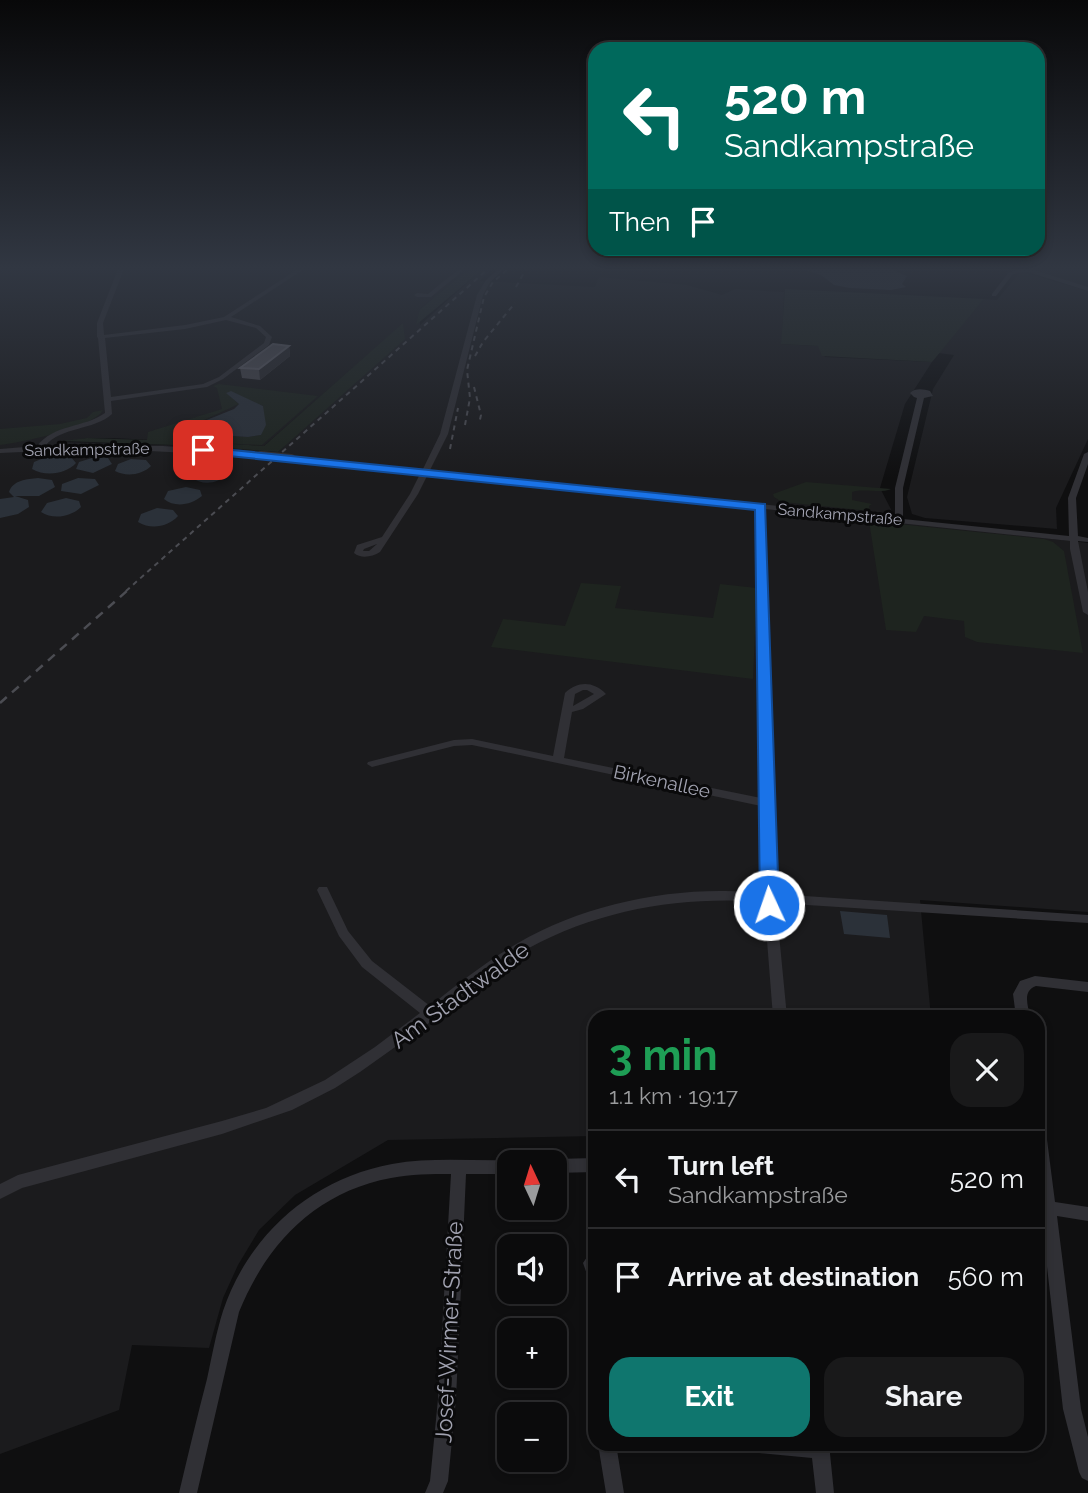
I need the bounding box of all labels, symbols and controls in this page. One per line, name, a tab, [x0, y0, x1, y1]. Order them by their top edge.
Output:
text: 520 m	[724, 68, 866, 125]
icon: left	[609, 70, 700, 161]
text: Sandkampstraße	[724, 127, 974, 164]
icon: arrive	[684, 203, 722, 241]
text: Then	[609, 207, 670, 237]
pin	[173, 420, 233, 480]
icon: arrive	[184, 431, 222, 469]
street label: Sandkampstraße	[24, 439, 150, 460]
street label: Sandkampstraße	[777, 500, 903, 529]
street label: Birkenallee	[612, 760, 712, 802]
position arrow	[732, 868, 806, 942]
street label: Am Stadtwalde	[386, 936, 534, 1054]
text: 3 min	[609, 1031, 718, 1080]
button: close	[950, 1033, 1024, 1107]
text: 1.1 km · 19:17	[609, 1082, 738, 1109]
north arrow	[497, 1150, 567, 1220]
map controls	[497, 1150, 567, 1472]
text: Turn left	[668, 1151, 774, 1181]
icon: left	[609, 1160, 647, 1198]
text: 520 m	[950, 1164, 1024, 1194]
text: Sandkampstraße	[668, 1181, 848, 1208]
street label: Josef-Wirmer-Straße	[429, 1220, 468, 1443]
button: sound	[497, 1234, 567, 1304]
icon: arrive	[609, 1258, 647, 1296]
text: Arrive at destination	[668, 1262, 919, 1292]
text: 560 m	[948, 1262, 1024, 1292]
button: +	[497, 1318, 567, 1388]
button: Exit	[609, 1357, 810, 1437]
button: Share	[824, 1357, 1024, 1437]
button: −	[497, 1402, 567, 1472]

